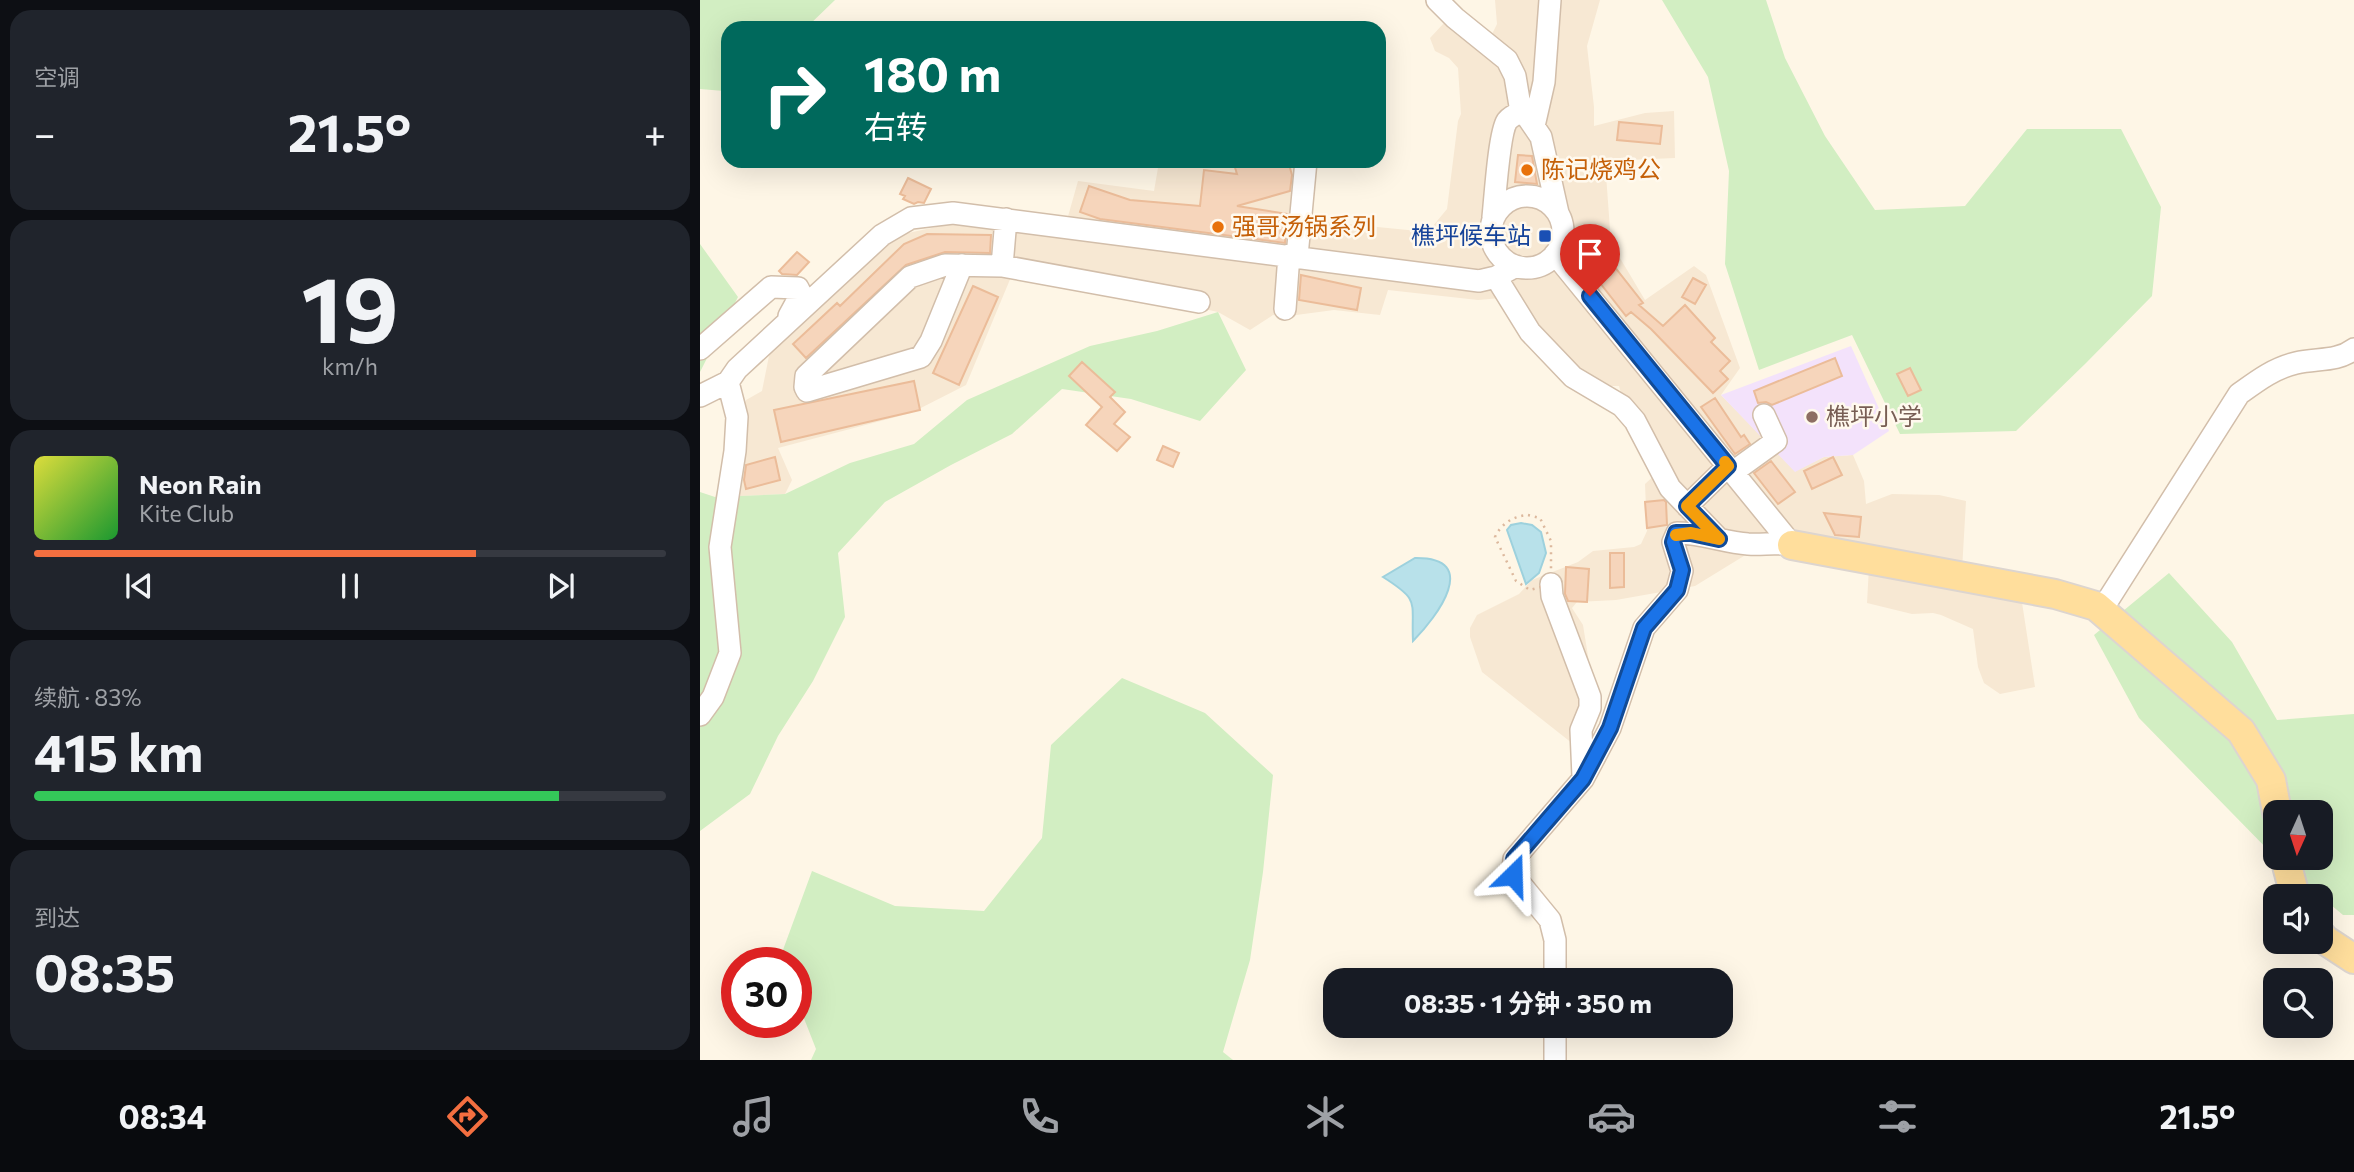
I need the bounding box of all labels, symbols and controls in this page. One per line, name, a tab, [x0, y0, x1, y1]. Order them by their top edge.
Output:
text: 180 m	[864, 42, 1001, 102]
icon: right	[749, 49, 840, 140]
text: 空调	[34, 63, 80, 91]
text: 21.5°	[288, 99, 411, 163]
text: 右转	[864, 106, 928, 146]
text: −	[34, 109, 56, 156]
text: +	[644, 109, 666, 156]
place label: 陈记烧鸡公	[1541, 154, 1661, 183]
marker: 陈记烧鸡公	[1519, 162, 1535, 178]
place label: 强哥汤锅系列	[1232, 211, 1376, 240]
marker: 强哥汤锅系列	[1210, 219, 1226, 235]
place label: 樵坪候车站	[1411, 220, 1531, 249]
pin	[1560, 224, 1620, 296]
marker: 樵坪候车站	[1537, 228, 1553, 244]
icon: arrive	[1571, 235, 1609, 273]
text: 19	[301, 250, 399, 362]
text: km/h	[322, 352, 378, 380]
place label: 樵坪小学	[1826, 401, 1922, 430]
marker: 樵坪小学	[1804, 409, 1820, 425]
text: Neon Rain	[139, 468, 262, 499]
text: Kite Club	[139, 499, 234, 527]
icon: previous	[120, 567, 158, 605]
icon: pause	[331, 567, 369, 605]
icon: next	[542, 567, 580, 605]
text: 续航 · 83%	[34, 683, 142, 711]
text: 415 km	[34, 719, 203, 783]
north arrow	[2263, 800, 2333, 870]
map controls	[2263, 800, 2333, 1038]
position arrow	[1476, 838, 1550, 912]
button: sound	[2263, 884, 2333, 954]
text: 到达	[34, 903, 80, 931]
text: 08:35	[34, 939, 175, 1003]
speed limit sign: 30	[721, 947, 812, 1038]
button: search	[2263, 968, 2333, 1038]
text: 08:35 · 1 分钟 · 350 m	[1404, 987, 1652, 1018]
icon: directions	[443, 1092, 492, 1141]
icon: music	[729, 1092, 778, 1141]
icon: phone	[1015, 1092, 1064, 1141]
icon: climate	[1301, 1092, 1350, 1141]
icon: car	[1587, 1092, 1636, 1141]
icon: filters	[1873, 1092, 1922, 1141]
text: 08:34	[119, 1096, 206, 1136]
text: 21.5°	[2159, 1096, 2235, 1136]

